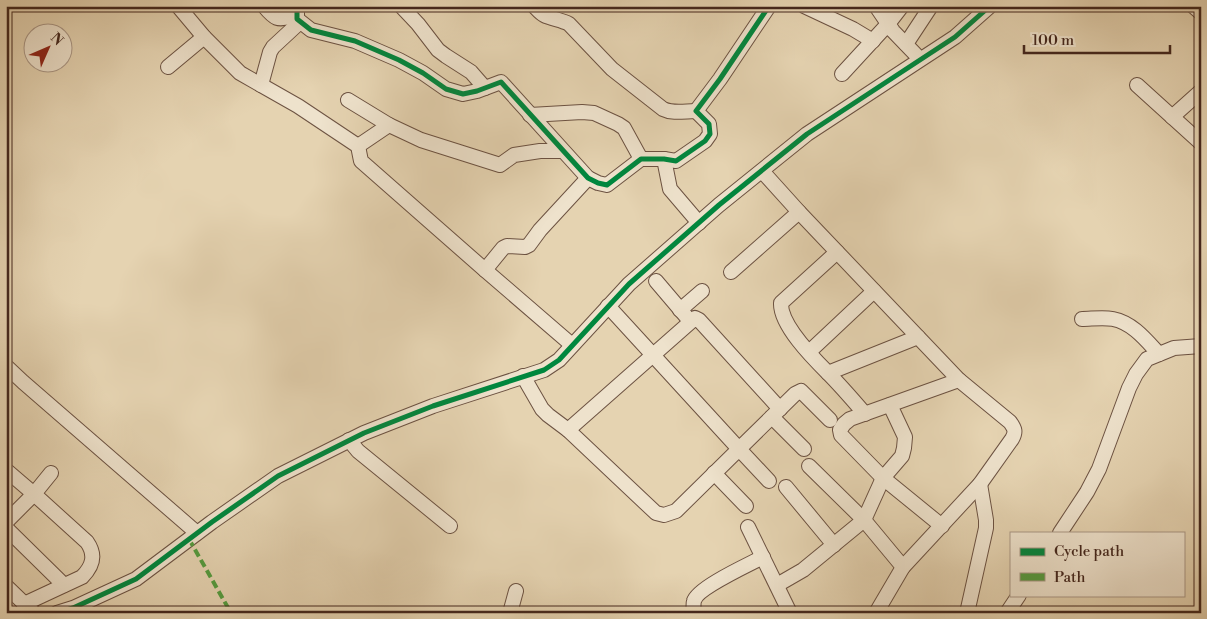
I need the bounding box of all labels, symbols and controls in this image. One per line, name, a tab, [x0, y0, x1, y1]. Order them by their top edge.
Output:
north arrow	[22, 22, 72, 72]
scale bar	[1024, 22, 1171, 54]
text: N	[46, 29, 67, 50]
text: 100 m	[1032, 31, 1074, 50]
legend	[1010, 532, 1184, 596]
text: Cycle path	[1054, 542, 1124, 561]
text: Path	[1054, 568, 1086, 587]

